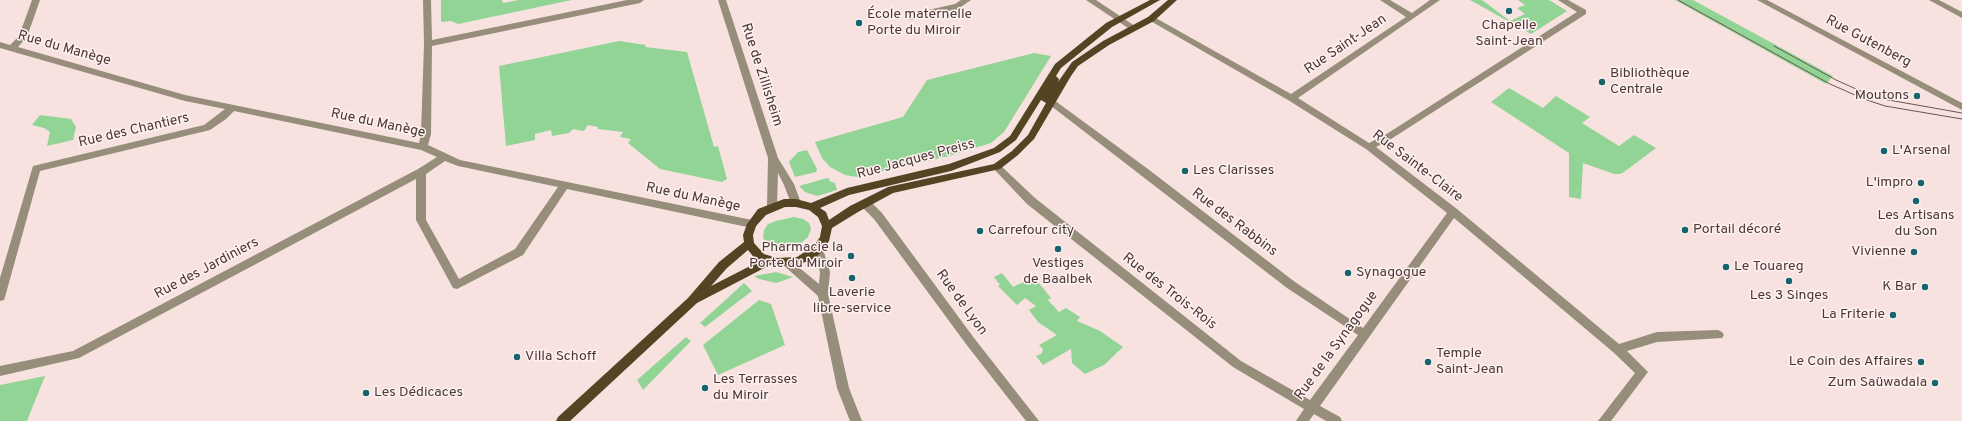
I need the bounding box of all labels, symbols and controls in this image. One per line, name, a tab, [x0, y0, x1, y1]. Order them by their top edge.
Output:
marker: Chapelle Saint-Jean	[1504, 6, 1514, 16]
place label: École maternelle Porte du Miroir	[867, 7, 972, 40]
street label: Rue Saint-Jean	[1302, 11, 1390, 79]
street label: Rue Gutenberg	[1822, 12, 1914, 72]
marker: École maternelle Porte du Miroir	[854, 18, 864, 28]
place label: Chapelle Saint-Jean	[1475, 18, 1543, 50]
street label: Rue de Zillisheim	[736, 21, 786, 129]
street label: Rue du Manège	[15, 28, 113, 70]
place label: Bibliothèque Centrale	[1610, 66, 1689, 98]
marker: Bibliothèque Centrale	[1597, 77, 1607, 87]
place label: Moutons	[1855, 88, 1909, 104]
marker: Moutons	[1912, 91, 1922, 101]
street label: Rue du Manège	[329, 106, 427, 142]
street label: Rue des Chantiers	[77, 110, 191, 152]
street label: Rue Sainte-Claire	[1368, 127, 1466, 207]
street label: Rue Jacques Preiss	[855, 136, 977, 184]
place label: L'Arsenal	[1892, 143, 1951, 159]
marker: L'Arsenal	[1879, 146, 1889, 156]
place label: Les Clarisses	[1193, 163, 1274, 179]
marker: Les Clarisses	[1180, 166, 1190, 176]
place label: L'impro	[1866, 175, 1913, 191]
marker: L'impro	[1916, 178, 1926, 188]
street label: Rue du Manège	[644, 180, 742, 216]
street label: Rue des Rabbins	[1188, 185, 1280, 261]
marker: Les Artisans du Son	[1911, 196, 1921, 206]
place label: Les Artisans du Son	[1877, 208, 1955, 240]
place label: Portail décoré	[1693, 222, 1781, 238]
place label: Carrefour city	[988, 223, 1074, 239]
marker: Portail décoré	[1680, 225, 1690, 235]
marker: Carrefour city	[975, 226, 985, 236]
street label: Rue des Jardiniers	[152, 234, 262, 304]
place label: Pharmacie la Porte du Miroir	[749, 240, 843, 272]
marker: Vestiges de Baalbek	[1053, 244, 1063, 254]
place label: Vivienne	[1851, 244, 1906, 260]
marker: Vivienne	[1909, 247, 1919, 257]
street label: Rue des Trois-Rois	[1118, 250, 1220, 334]
marker: Pharmacie la Porte du Miroir	[846, 251, 856, 261]
place label: Vestiges de Baalbek	[1023, 256, 1093, 288]
place label: Le Touareg	[1734, 259, 1804, 275]
marker: Le Touareg	[1721, 262, 1731, 272]
place label: Synagogue	[1356, 265, 1426, 281]
street label: Rue de Lyon	[932, 267, 990, 339]
marker: Synagogue	[1343, 268, 1353, 278]
marker: Laverie libre-service	[847, 273, 857, 283]
marker: Les 3 Singes	[1784, 276, 1794, 286]
place label: K Bar	[1882, 279, 1917, 295]
marker: K Bar	[1920, 282, 1930, 292]
place label: Laverie libre-service	[813, 285, 891, 318]
street label: Rue de la Synagogue	[1292, 288, 1382, 404]
place label: Les 3 Singes	[1750, 288, 1828, 304]
place label: La Friterie	[1821, 307, 1885, 323]
marker: La Friterie	[1888, 310, 1898, 320]
place label: Temple Saint-Jean	[1436, 346, 1504, 378]
place label: Villa Schoff	[525, 349, 596, 365]
marker: Villa Schoff	[512, 352, 522, 362]
place label: Le Coin des Affaires	[1789, 354, 1913, 370]
marker: Temple Saint-Jean	[1423, 357, 1433, 367]
marker: Le Coin des Affaires	[1916, 357, 1926, 367]
place label: Les Terrasses du Miroir	[713, 372, 798, 404]
place label: Zum Saüwadala	[1828, 375, 1927, 391]
marker: Zum Saüwadala	[1930, 378, 1940, 388]
marker: Les Terrasses du Miroir	[700, 383, 710, 393]
place label: Les Dédicaces	[374, 385, 463, 401]
marker: Les Dédicaces	[361, 388, 371, 398]

